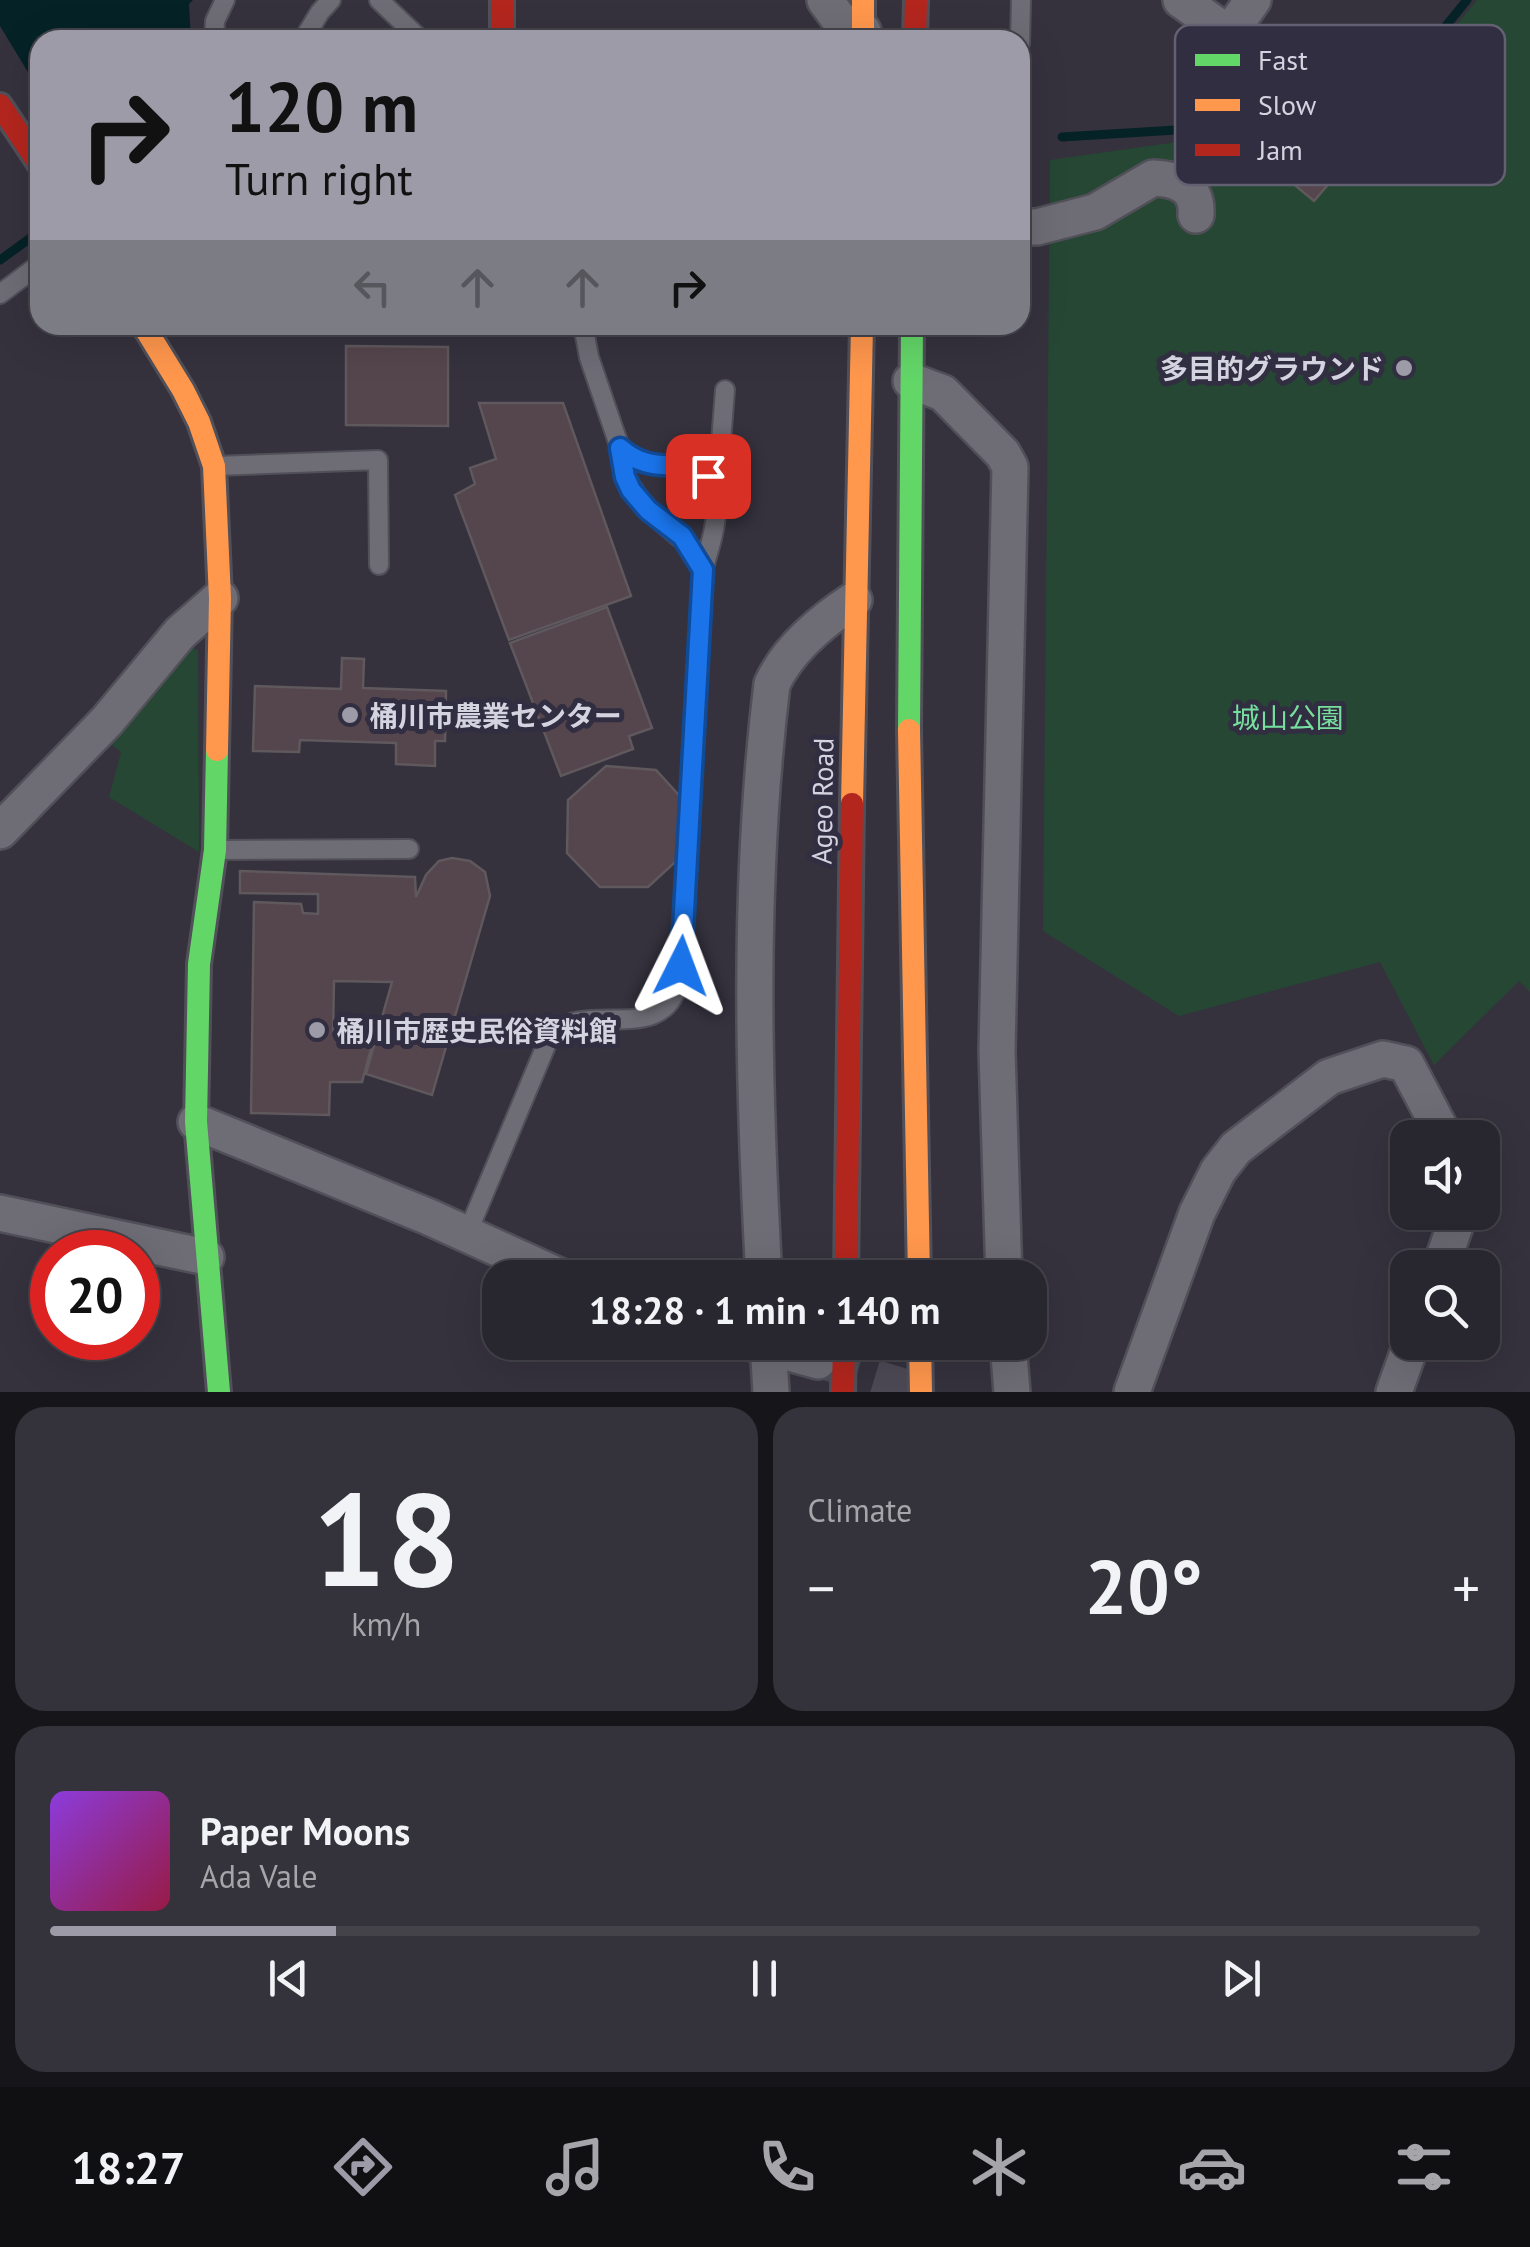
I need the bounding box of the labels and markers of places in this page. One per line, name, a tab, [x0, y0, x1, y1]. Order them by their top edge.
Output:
place label: 多目的グラウンド	[1160, 350, 1384, 387]
marker: 多目的グラウンド	[1393, 357, 1415, 379]
pin	[666, 434, 751, 519]
place label: 桶川市農業センター	[370, 697, 622, 734]
marker: 桶川市農業センター	[339, 704, 361, 726]
place label: 桶川市歴史民俗資料館	[337, 1012, 617, 1049]
marker: 桶川市歴史民俗資料館	[306, 1019, 328, 1041]

